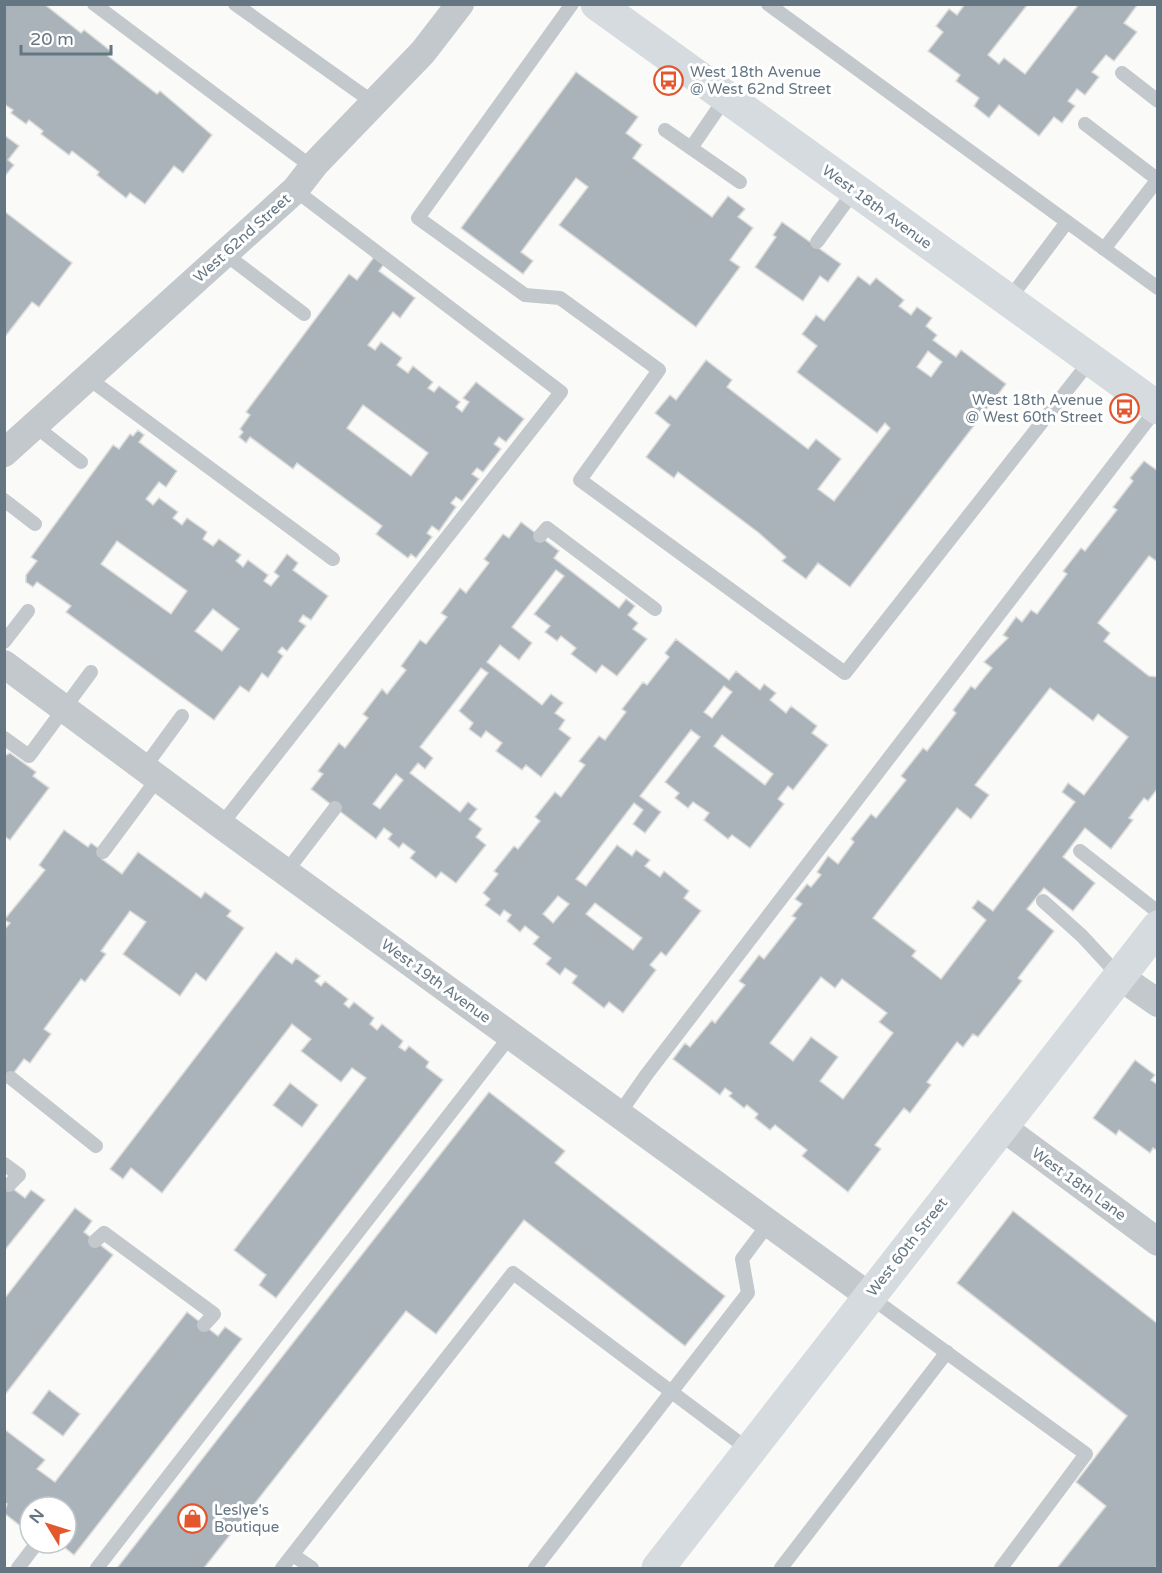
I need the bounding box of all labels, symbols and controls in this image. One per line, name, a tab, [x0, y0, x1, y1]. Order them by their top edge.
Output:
scale bar	[21, 18, 111, 56]
text: 20 m	[30, 28, 74, 50]
place label: West 18th Avenue @ West 62nd Street	[690, 63, 832, 98]
bus stop icon: West 18th Avenue @ West 62nd Street	[653, 65, 685, 97]
street label: West 18th Avenue	[819, 161, 935, 253]
street label: West 62nd Street	[190, 190, 294, 286]
place label: West 18th Avenue @ West 60th Street	[965, 391, 1103, 426]
bus stop icon: West 18th Avenue @ West 60th Street	[1108, 393, 1140, 425]
street label: West 19th Avenue	[378, 935, 494, 1027]
street label: West 18th Lane	[1028, 1144, 1130, 1224]
street label: West 60th Street	[863, 1194, 951, 1300]
north arrow	[18, 1495, 78, 1555]
place label: Leslye's Boutique	[214, 1501, 279, 1536]
shop icon: Leslye's Boutique	[177, 1503, 209, 1535]
text: N	[25, 1505, 49, 1528]

